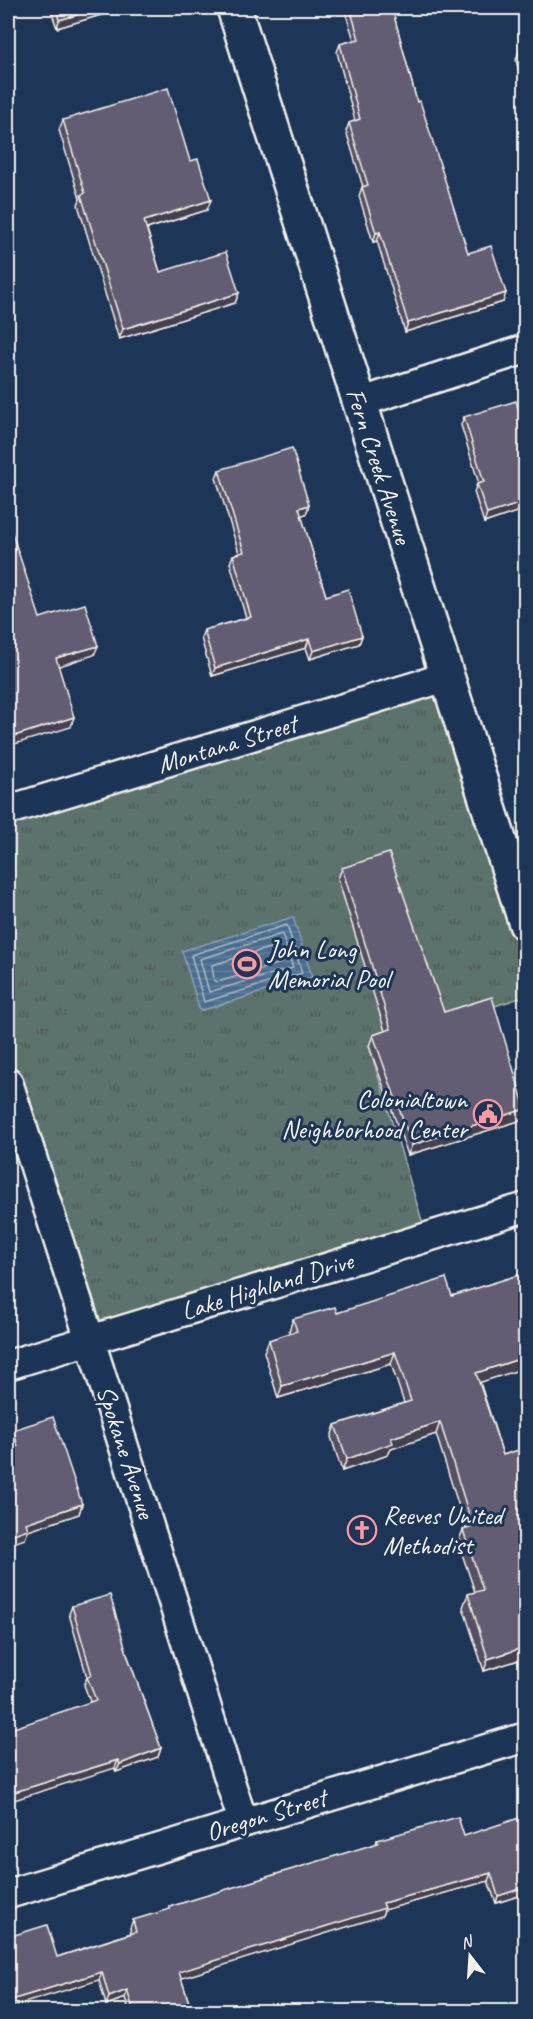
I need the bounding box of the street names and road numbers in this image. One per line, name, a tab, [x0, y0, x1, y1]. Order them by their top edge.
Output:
street label: Fern Creek Avenue	[338, 384, 420, 549]
street label: Montana Street	[153, 706, 304, 781]
street label: Lake Highland Drive	[177, 1244, 358, 1328]
street label: Spokane Avenue	[89, 1381, 163, 1524]
street label: Oregon Street	[202, 1780, 333, 1849]

